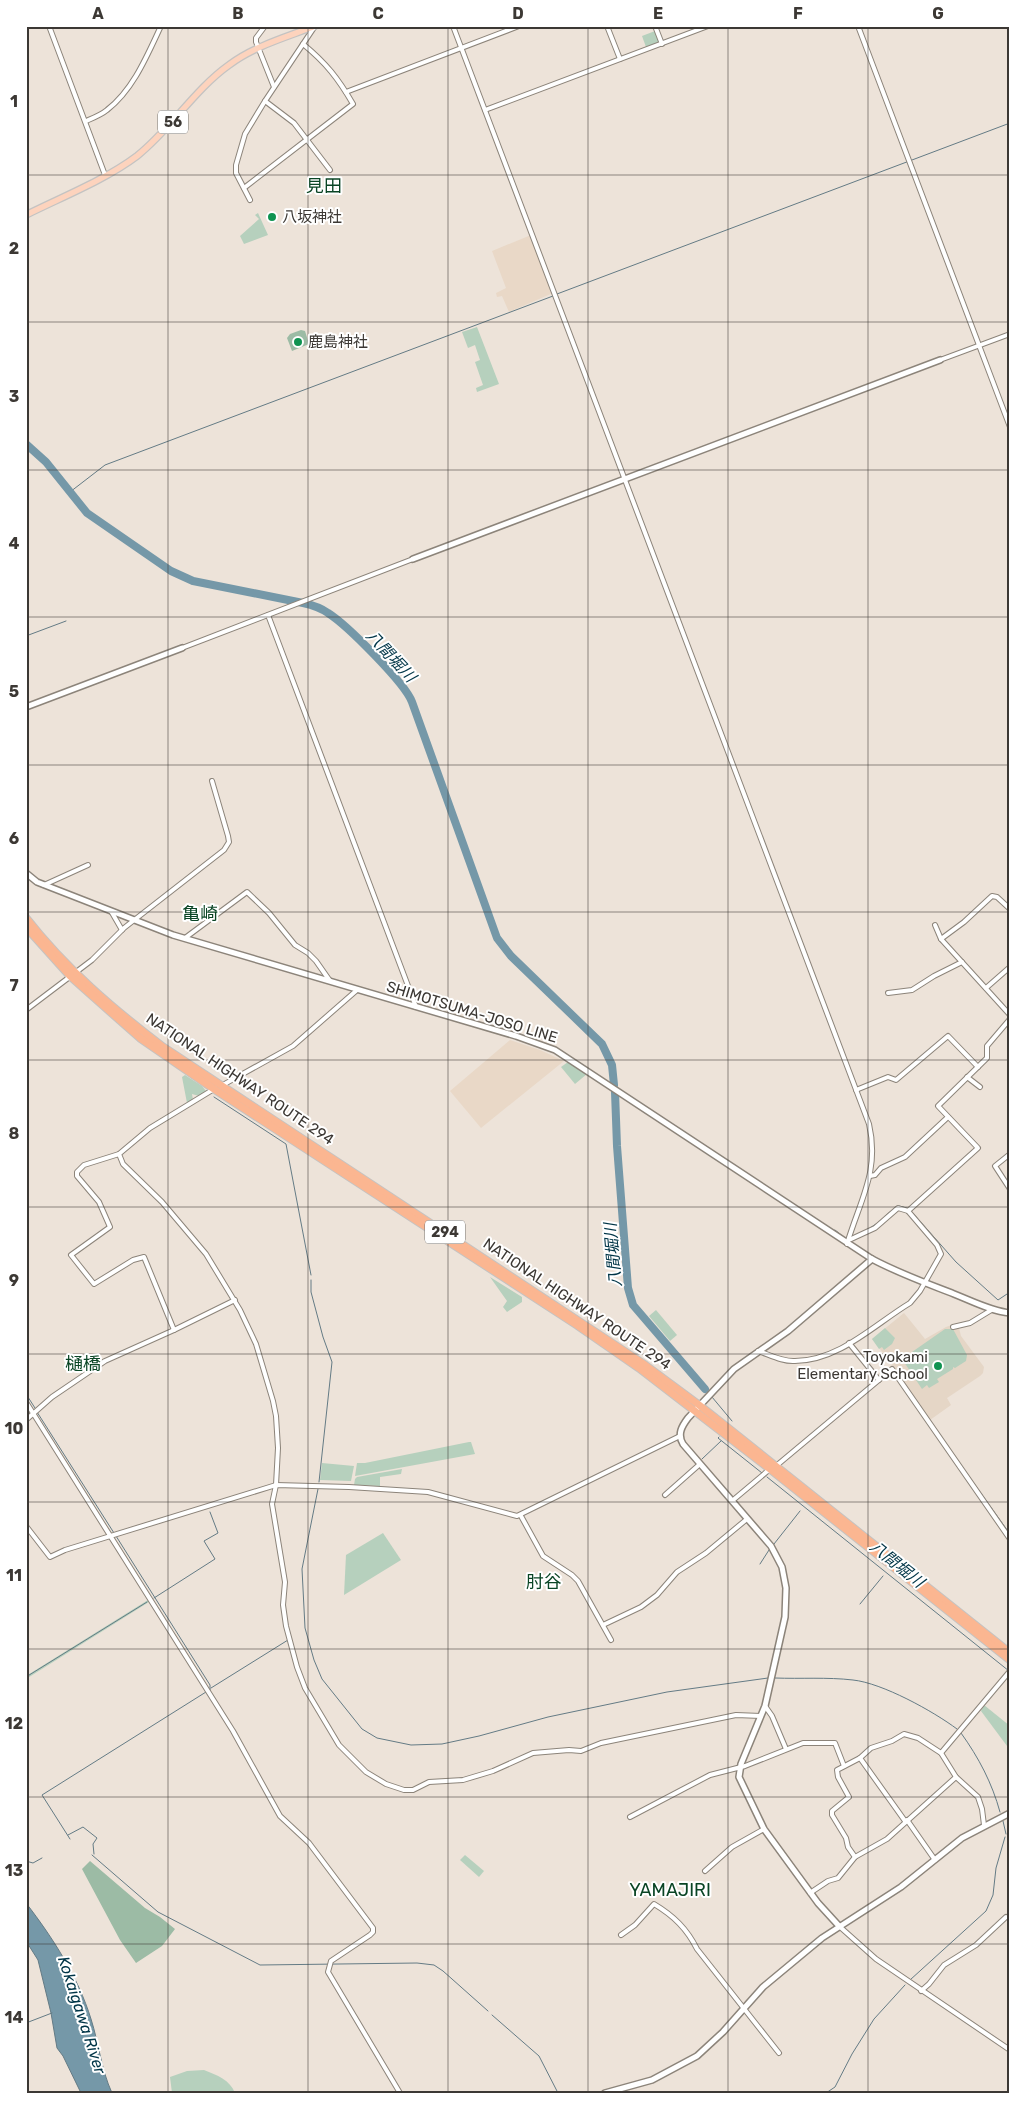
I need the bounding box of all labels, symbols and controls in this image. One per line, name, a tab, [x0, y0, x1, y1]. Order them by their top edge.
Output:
text: A	[92, 4, 104, 23]
text: B	[232, 4, 244, 23]
text: C	[372, 4, 384, 23]
text: D	[512, 4, 524, 23]
text: E	[653, 4, 663, 23]
text: F	[793, 4, 803, 23]
text: G	[932, 4, 944, 23]
text: 1	[10, 92, 18, 111]
road number: 56	[158, 110, 188, 134]
district label: 見田	[306, 175, 342, 197]
place label: 八坂神社	[282, 208, 342, 226]
marker: 八坂神社	[266, 211, 278, 223]
text: 2	[9, 239, 19, 258]
place label: 鹿島神社	[308, 333, 368, 351]
marker: 鹿島神社	[292, 336, 304, 348]
text: 3	[9, 387, 19, 406]
text: 4	[9, 534, 20, 553]
water label: 八間堀川	[362, 626, 421, 687]
text: 5	[9, 682, 19, 701]
text: 6	[9, 829, 19, 848]
district label: 亀崎	[182, 903, 218, 925]
text: 7	[9, 976, 19, 995]
street label: SHIMOTSUMA-JOSO LINE	[384, 977, 560, 1047]
street label: NATIONAL HIGHWAY ROUTE 294	[143, 1009, 337, 1149]
text: 8	[9, 1124, 20, 1143]
road number: 294	[425, 1220, 465, 1244]
water label: 八間堀川	[601, 1220, 625, 1288]
street label: NATIONAL HIGHWAY ROUTE 294	[480, 1234, 674, 1374]
text: 9	[9, 1271, 19, 1290]
place label: Toyokami Elementary School	[797, 1348, 928, 1383]
district label: 樋橋	[65, 1353, 101, 1375]
marker: Toyokami Elementary School	[932, 1360, 944, 1372]
text: 10	[5, 1419, 24, 1438]
water label: 八間堀川	[866, 1536, 929, 1593]
text: 11	[6, 1566, 22, 1585]
district label: 肘谷	[526, 1571, 562, 1593]
text: 12	[5, 1714, 23, 1733]
text: 13	[5, 1861, 23, 1880]
district label: YAMAJIRI	[629, 1879, 711, 1901]
water label: Kokaigawa River	[54, 1954, 110, 2077]
text: 14	[5, 2008, 24, 2027]

